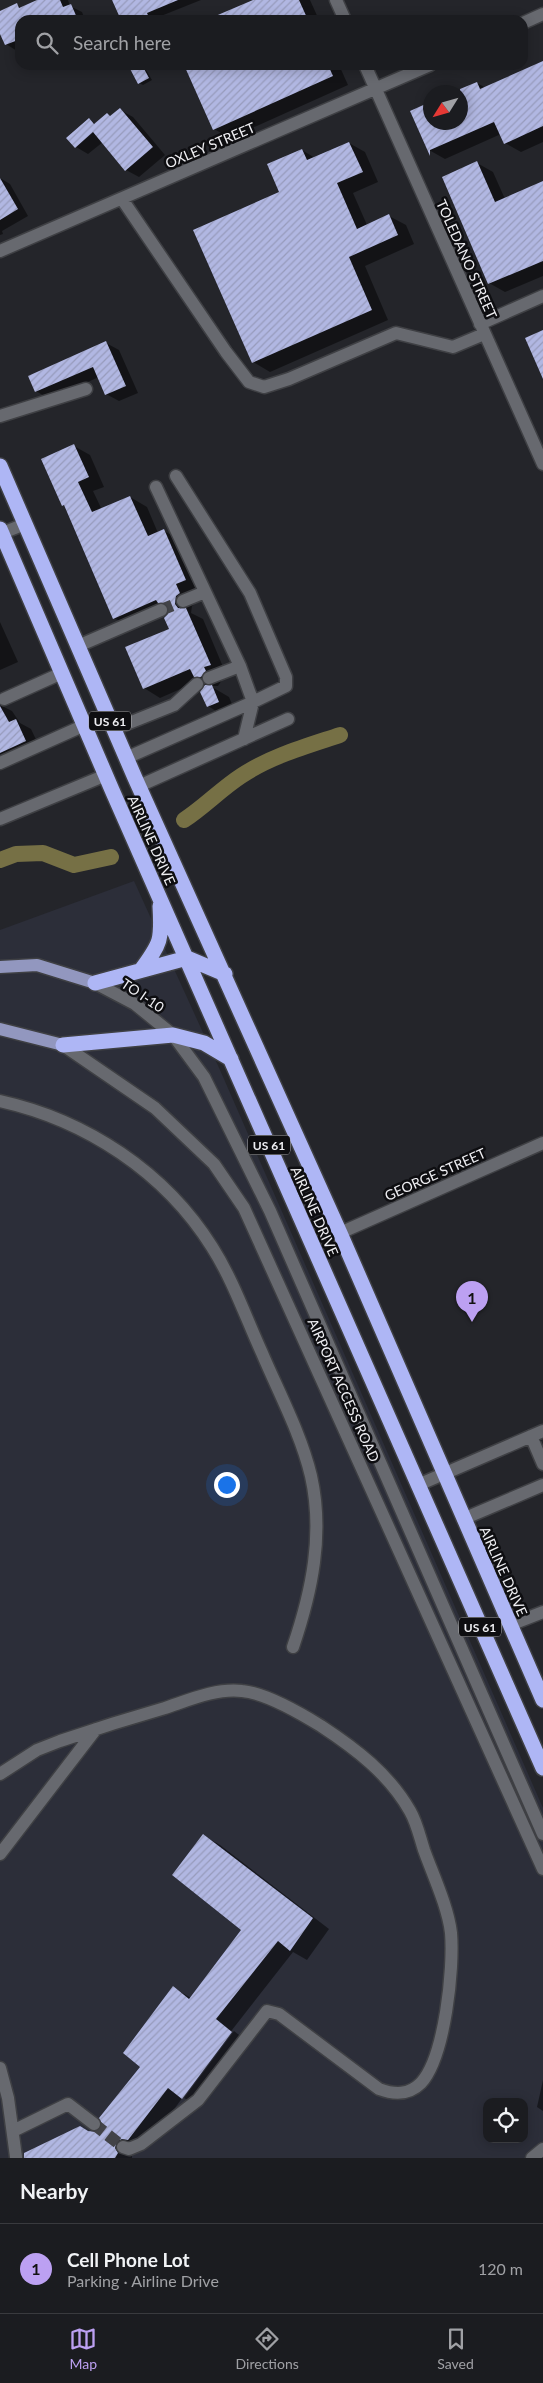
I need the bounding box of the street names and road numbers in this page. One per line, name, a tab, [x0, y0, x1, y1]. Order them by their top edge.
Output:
street label: OXLEY STREET	[162, 118, 258, 172]
street label: TOLEDANO STREET	[433, 197, 501, 322]
road number: US 61	[89, 711, 131, 730]
street label: AIRLINE DRIVE	[125, 792, 179, 888]
street label: TO I-10	[118, 975, 168, 1015]
road number: US 61	[248, 1136, 290, 1154]
street label: GEORGE STREET	[382, 1144, 489, 1204]
street label: AIRLINE DRIVE	[288, 1163, 342, 1259]
street label: AIRPORT ACCESS ROAD	[305, 1316, 383, 1464]
street label: AIRLINE DRIVE	[477, 1523, 531, 1619]
road number: US 61	[459, 1618, 501, 1636]

